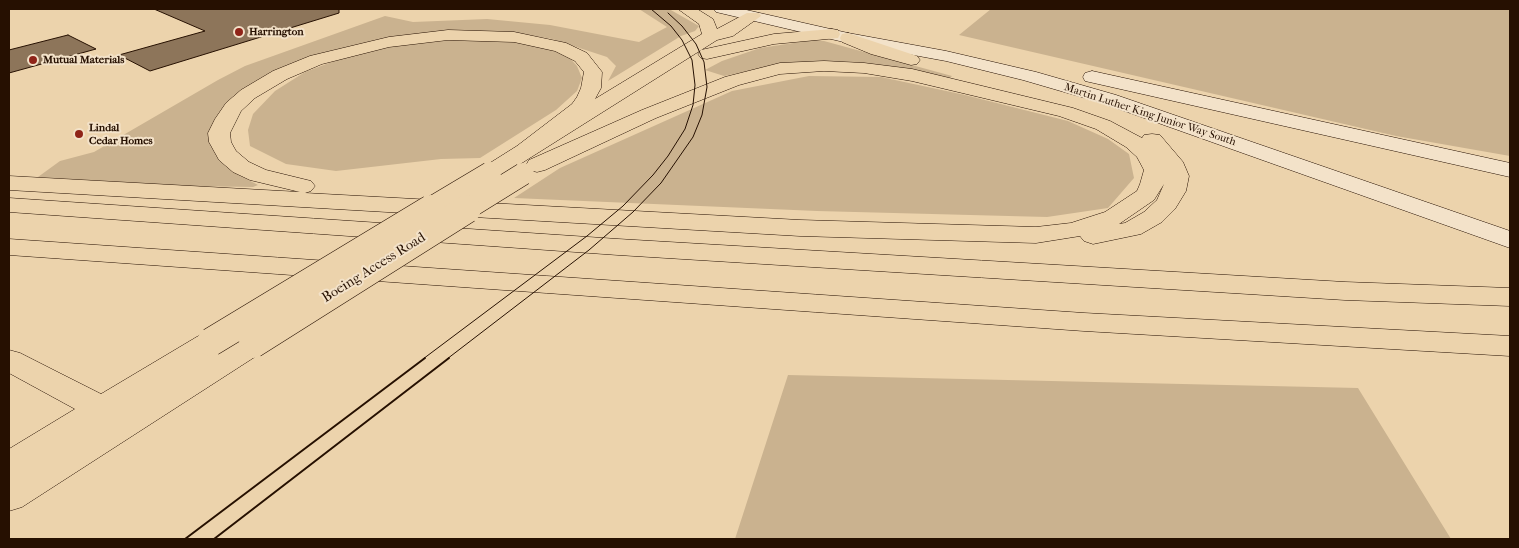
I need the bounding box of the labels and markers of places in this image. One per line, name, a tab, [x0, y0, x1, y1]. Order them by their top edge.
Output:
place label: Harrington	[249, 25, 304, 39]
marker: Harrington	[233, 26, 245, 38]
place label: Mutual Materials	[43, 53, 124, 67]
marker: Mutual Materials	[27, 54, 39, 66]
place label: Lindal Cedar Homes	[89, 121, 153, 147]
marker: Lindal Cedar Homes	[73, 128, 85, 140]

